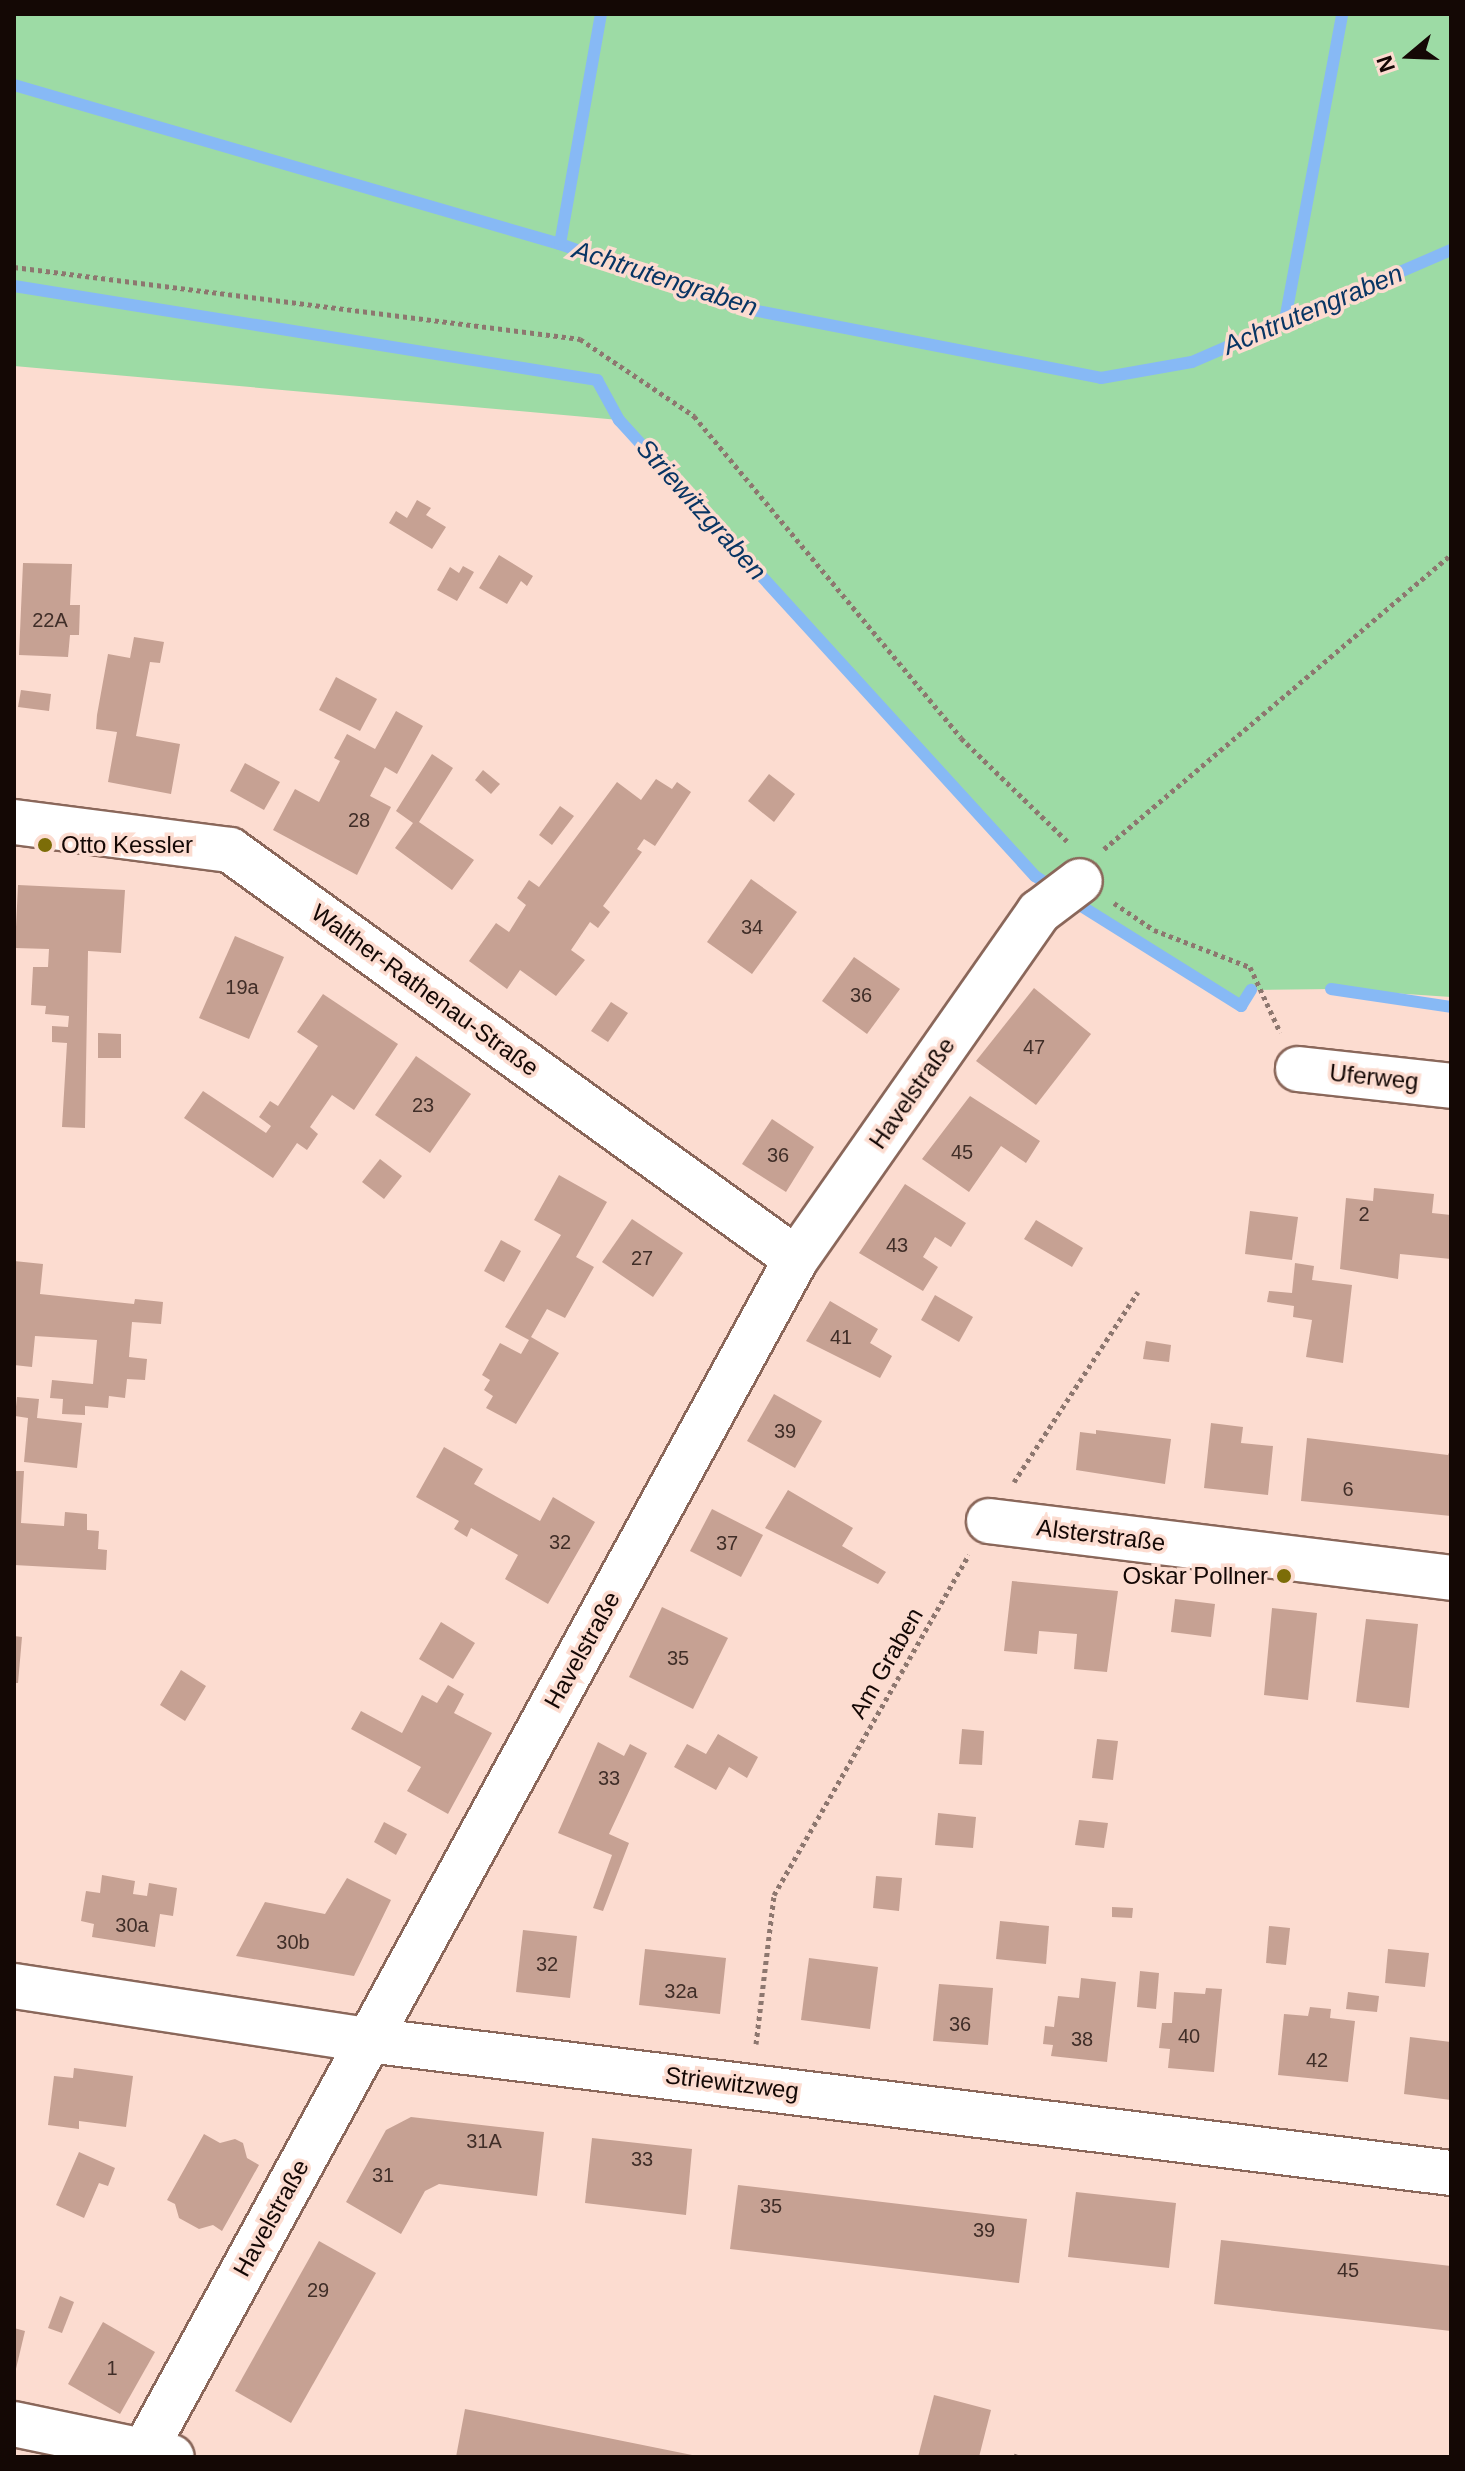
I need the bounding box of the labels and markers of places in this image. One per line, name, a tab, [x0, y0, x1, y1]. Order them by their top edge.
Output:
place label: Otto Kessler	[61, 831, 193, 859]
marker: Otto Kessler	[36, 836, 54, 854]
place label: Oskar Pollner	[1123, 1562, 1268, 1590]
marker: Oskar Pollner	[1275, 1567, 1293, 1585]

